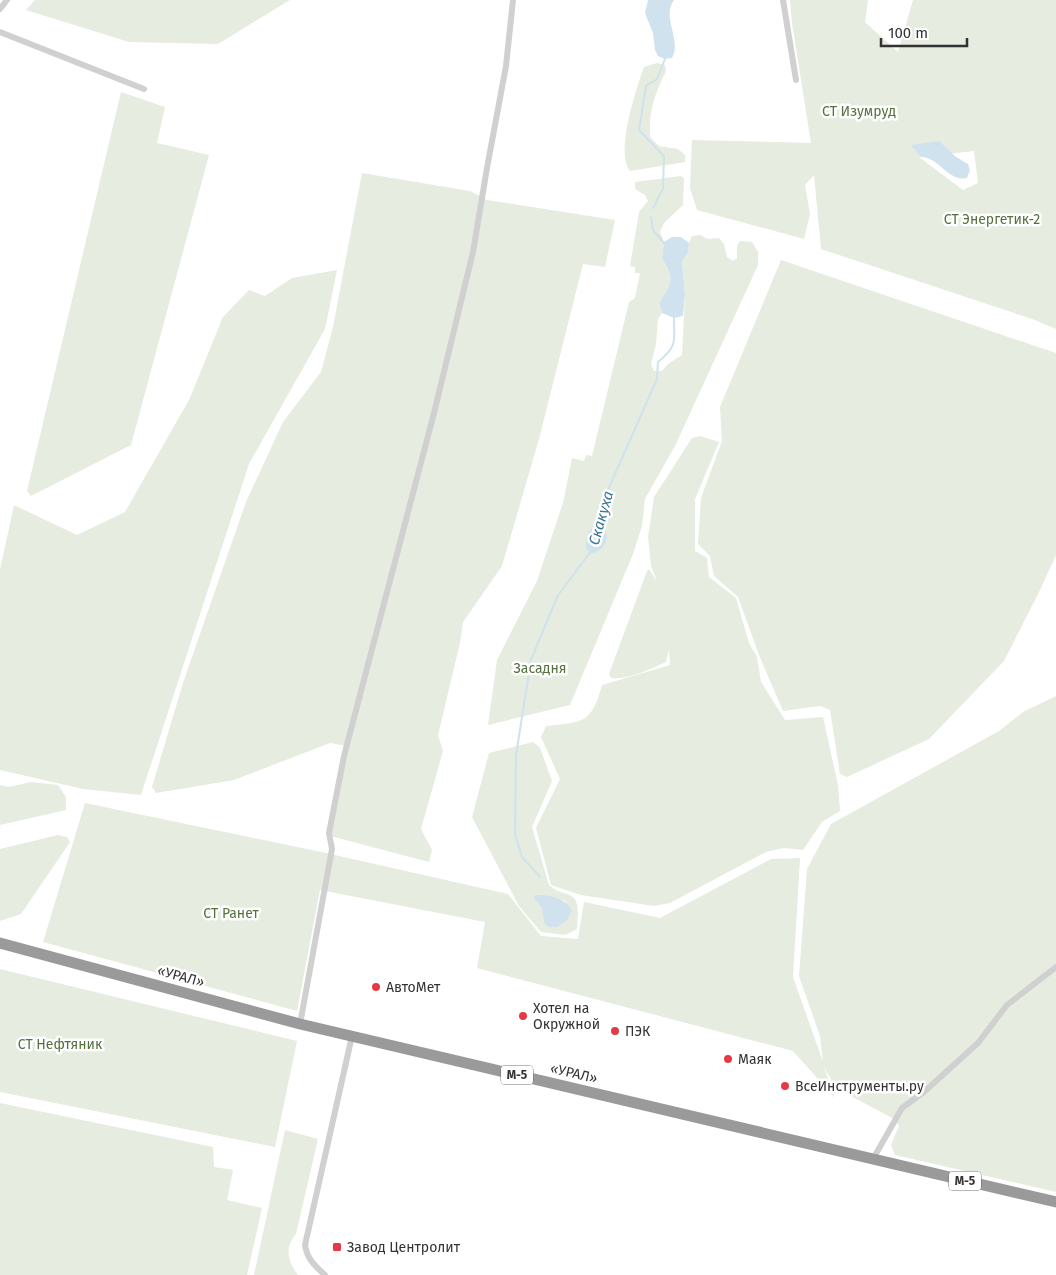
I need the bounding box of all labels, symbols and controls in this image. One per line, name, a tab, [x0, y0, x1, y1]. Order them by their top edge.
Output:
scale bar	[881, 15, 967, 47]
text: 100 m	[888, 24, 928, 42]
park label: СТ Изумруд	[822, 103, 896, 120]
park label: СТ Энергетик-2	[944, 211, 1040, 228]
water label: Скакуха	[585, 489, 617, 547]
park label: Засадня	[514, 660, 566, 677]
park label: СТ Ранет	[203, 905, 259, 922]
street label: «УРАЛ»	[155, 962, 206, 991]
place label: АвтоМет	[386, 979, 441, 996]
marker: АвтоМет	[370, 981, 382, 993]
place label: Хотел на Окружной	[533, 1000, 600, 1033]
marker: Хотел на Окружной	[517, 1010, 529, 1022]
place label: ПЭК	[625, 1023, 651, 1040]
marker: ПЭК	[609, 1025, 621, 1037]
park label: СТ Нефтяник	[18, 1036, 103, 1053]
place label: Маяк	[738, 1051, 772, 1068]
marker: Маяк	[722, 1053, 734, 1065]
street label: «УРАЛ»	[549, 1060, 599, 1087]
road number: М-5	[501, 1066, 533, 1084]
place label: ВсеИнструменты.ру	[795, 1078, 924, 1095]
marker: ВсеИнструменты.ру	[779, 1080, 791, 1092]
road number: М-5	[949, 1172, 981, 1190]
place label: Завод Центролит	[347, 1239, 461, 1256]
marker: Завод Центролит	[331, 1241, 343, 1253]

